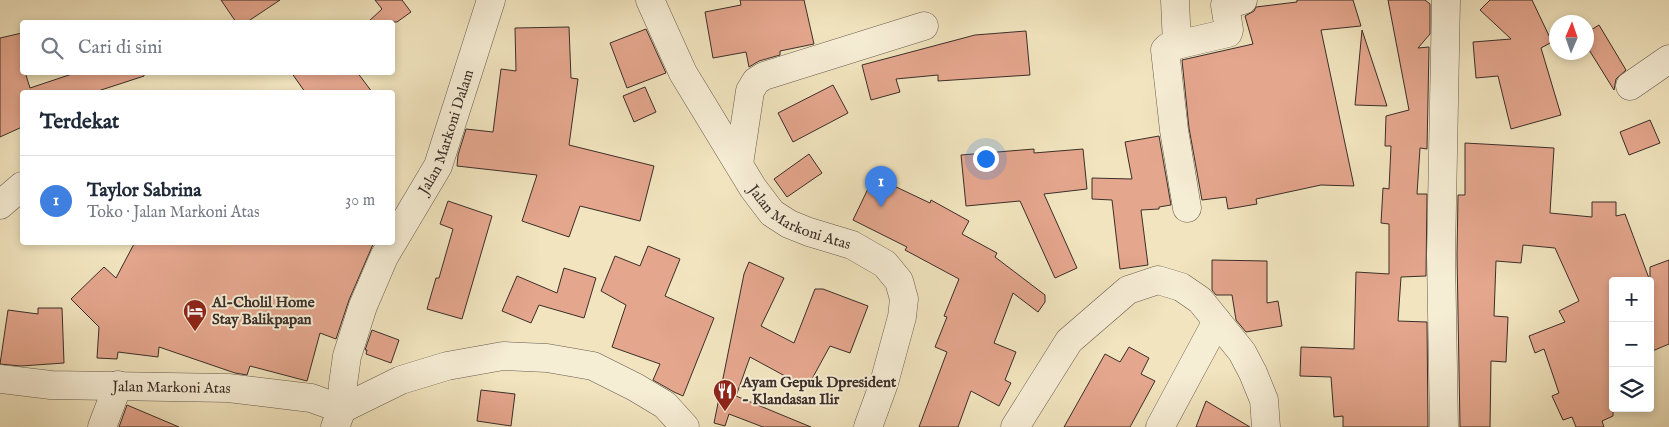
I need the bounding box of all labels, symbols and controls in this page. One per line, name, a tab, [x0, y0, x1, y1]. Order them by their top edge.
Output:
north arrow	[1549, 15, 1594, 60]
search box	[20, 20, 395, 75]
icon: search	[38, 34, 66, 62]
text: Cari di sini	[78, 36, 162, 60]
street label: Jalan Markoni Dalam	[413, 67, 478, 199]
text: Terdekat	[40, 109, 119, 136]
your location	[973, 146, 999, 172]
pin: 1	[865, 166, 897, 207]
text: Taylor Sabrina	[87, 179, 201, 203]
street label: Jalan Markoni Atas	[743, 179, 853, 254]
text: 1	[53, 191, 59, 211]
text: 30 m	[345, 191, 375, 211]
text: Toko · Jalan Markoni Atas	[87, 203, 260, 223]
map controls	[1609, 277, 1654, 412]
button: +	[1609, 277, 1654, 322]
place label: Al-Cholil Home Stay Balikpapan	[211, 293, 315, 329]
hotel icon: Al-Cholil Home Stay Balikpapan	[182, 298, 208, 332]
button: −	[1609, 322, 1654, 367]
button: layers	[1609, 367, 1654, 412]
place label: Ayam Gepuk Dpresident - Klandasan Ilir	[741, 373, 897, 409]
street label: Jalan Markoni Atas	[110, 377, 232, 398]
restaurant icon: Ayam Gepuk Dpresident - Klandasan Ilir	[712, 378, 738, 412]

